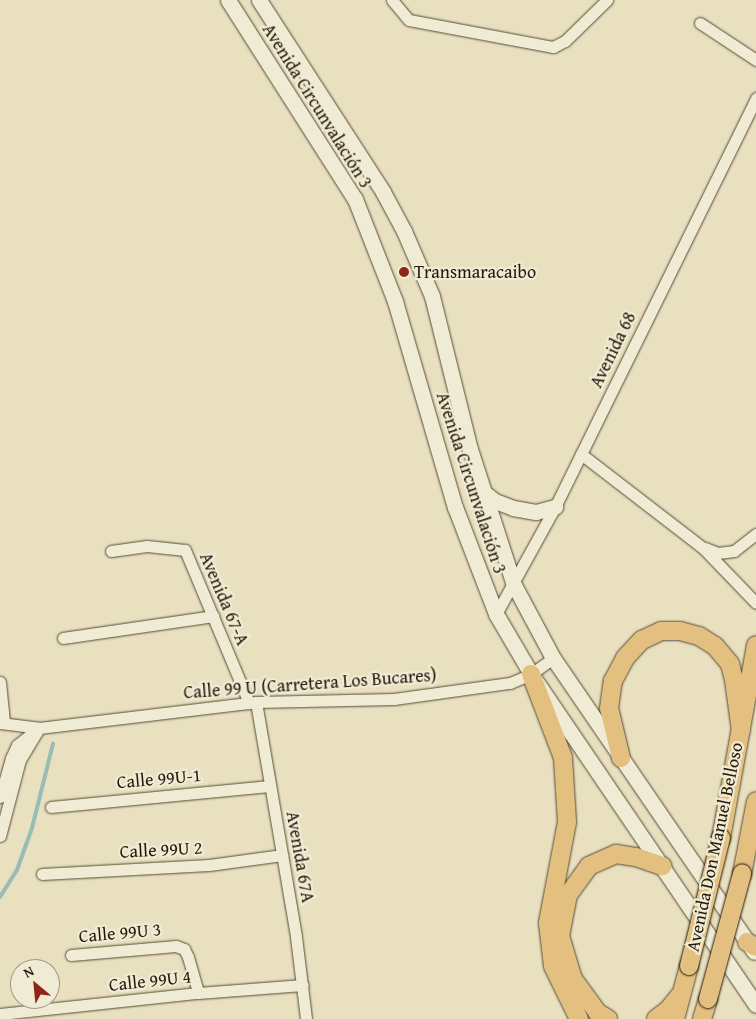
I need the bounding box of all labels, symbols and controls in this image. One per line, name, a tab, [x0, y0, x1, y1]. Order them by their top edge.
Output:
street label: Avenida Circunvalación 3	[258, 20, 376, 192]
place label: Transmaracaibo	[414, 261, 536, 283]
marker: Transmaracaibo	[398, 266, 410, 278]
street label: Avenida 68	[585, 309, 641, 391]
street label: Avenida Circunvalación 3	[431, 389, 511, 577]
street label: Avenida 67-A	[195, 549, 253, 649]
street label: Calle 99 U (Carretera Los Bucares)	[183, 664, 437, 704]
street label: Avenida Don Manuel Belloso	[682, 740, 748, 954]
street label: Calle 99U-1	[116, 765, 202, 793]
street label: Avenida 67A	[281, 810, 319, 904]
street label: Calle 99U 2	[119, 837, 203, 863]
street label: Calle 99U 3	[78, 919, 162, 947]
north arrow	[10, 959, 60, 1009]
text: N	[20, 961, 37, 983]
street label: Calle 99U 4	[108, 966, 192, 996]

